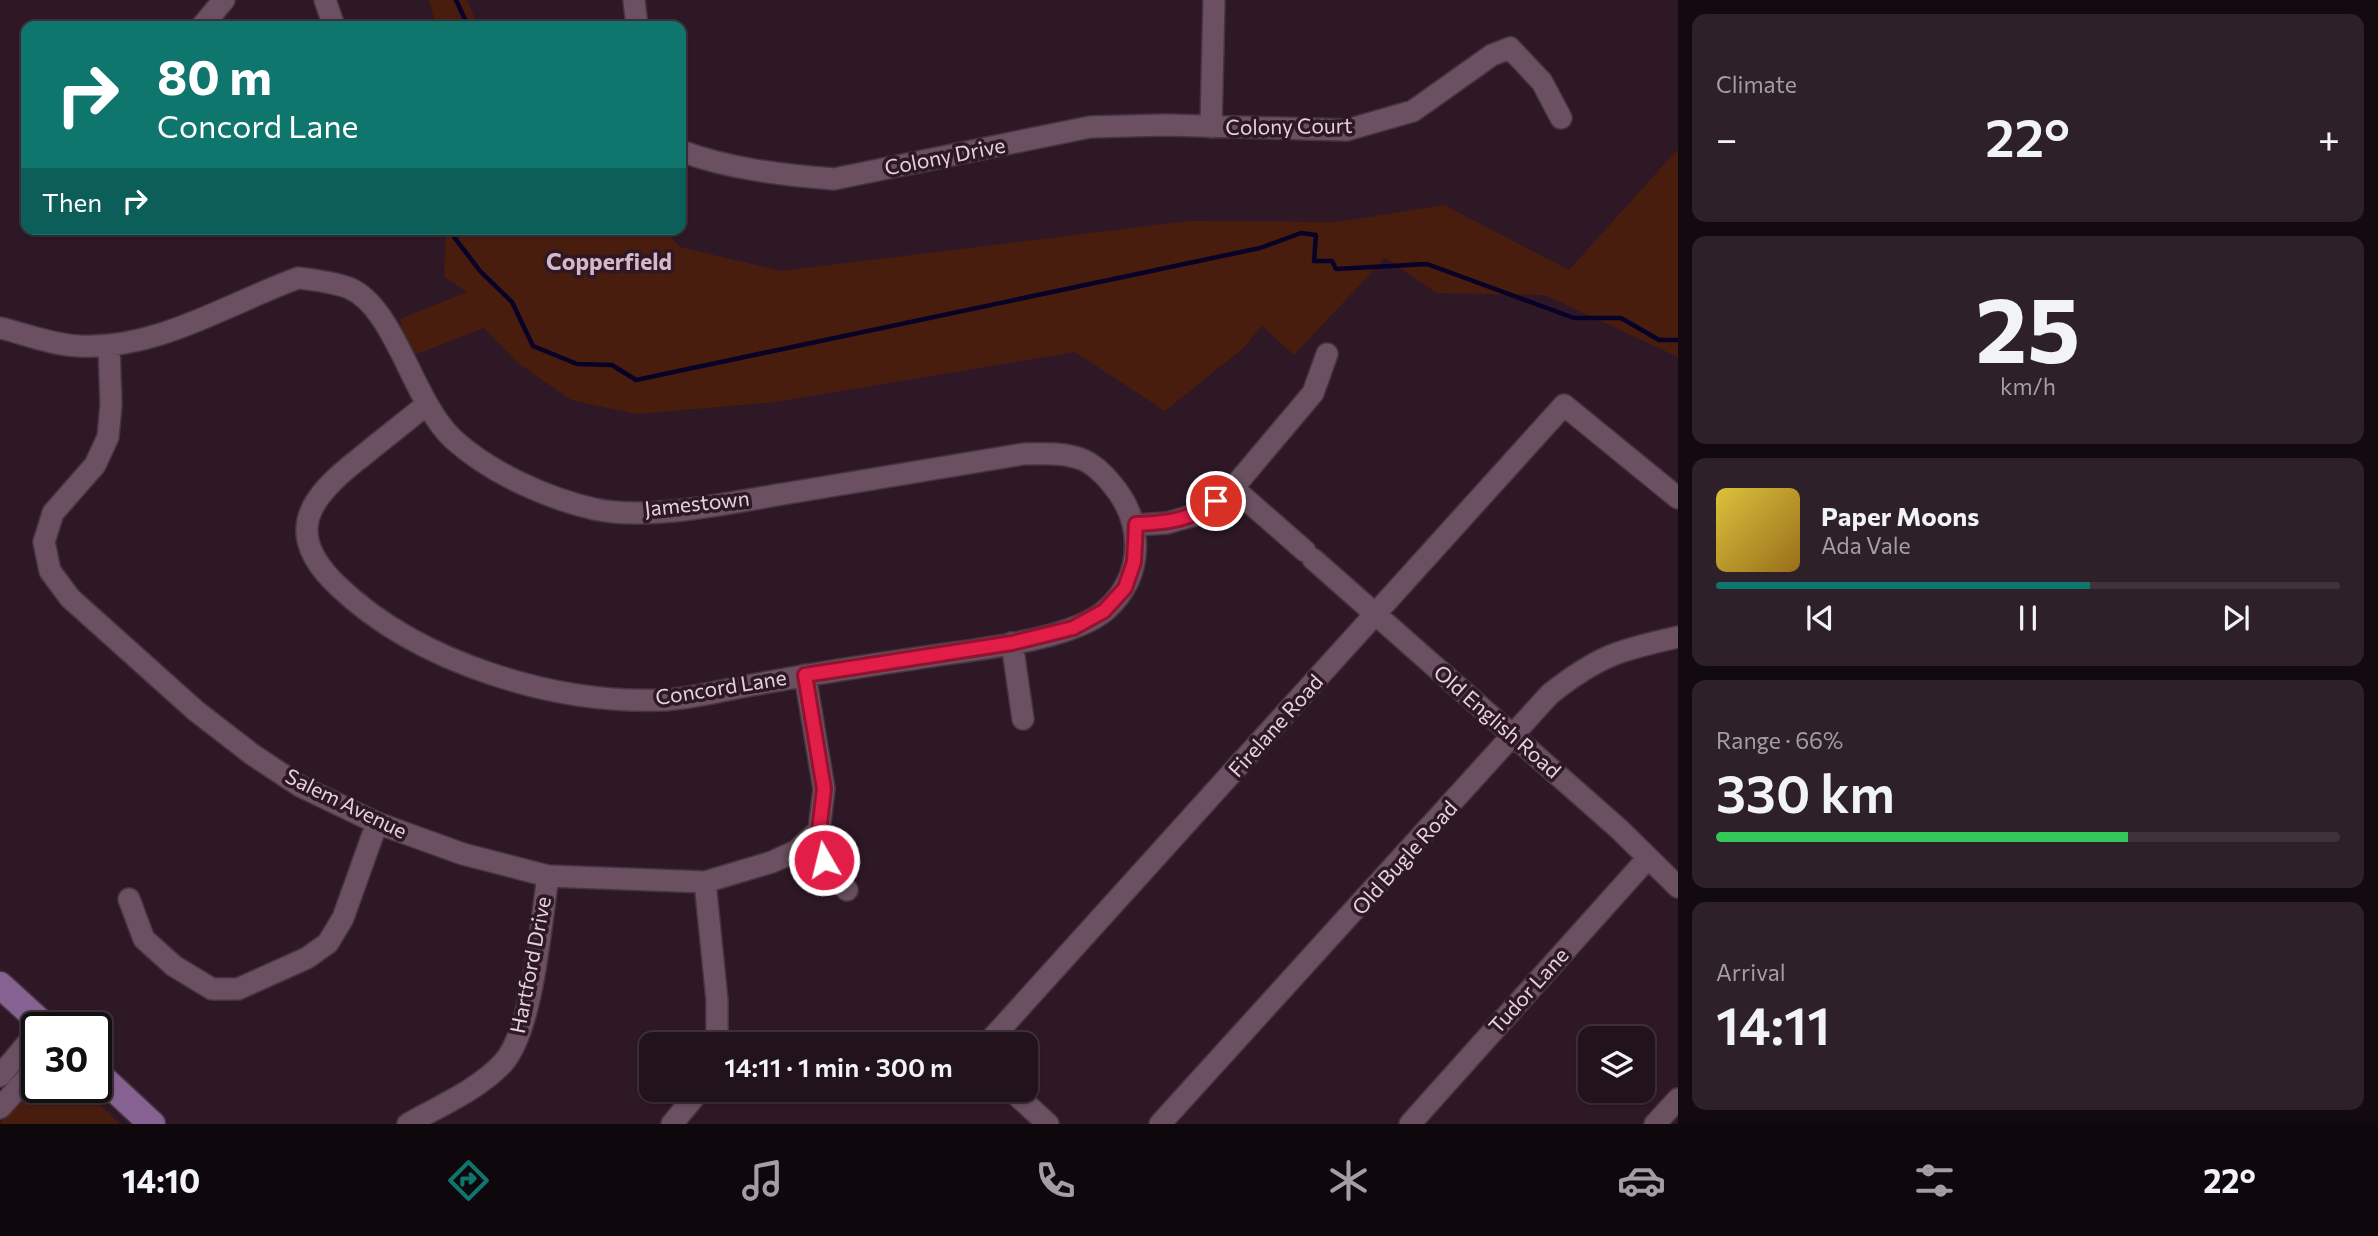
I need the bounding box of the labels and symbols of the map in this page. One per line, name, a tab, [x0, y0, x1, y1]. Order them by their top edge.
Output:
street label: Colony Court	[1225, 112, 1353, 139]
street label: Colony Drive	[882, 132, 1007, 179]
district label: Copperfield	[546, 247, 672, 275]
pin	[1186, 471, 1246, 531]
street label: Jamestown	[643, 485, 751, 520]
street label: Old English Road	[1429, 659, 1567, 783]
street label: Concord Lane	[654, 664, 788, 709]
street label: Firelane Road	[1222, 669, 1327, 781]
street label: Salem Avenue	[282, 762, 411, 843]
street label: Old Bugle Road	[1346, 795, 1462, 919]
position arrow	[787, 823, 861, 897]
street label: Hartford Drive	[504, 894, 555, 1035]
street label: Tudor Lane	[1483, 942, 1573, 1038]
speed limit sign: 30	[21, 1012, 112, 1103]

